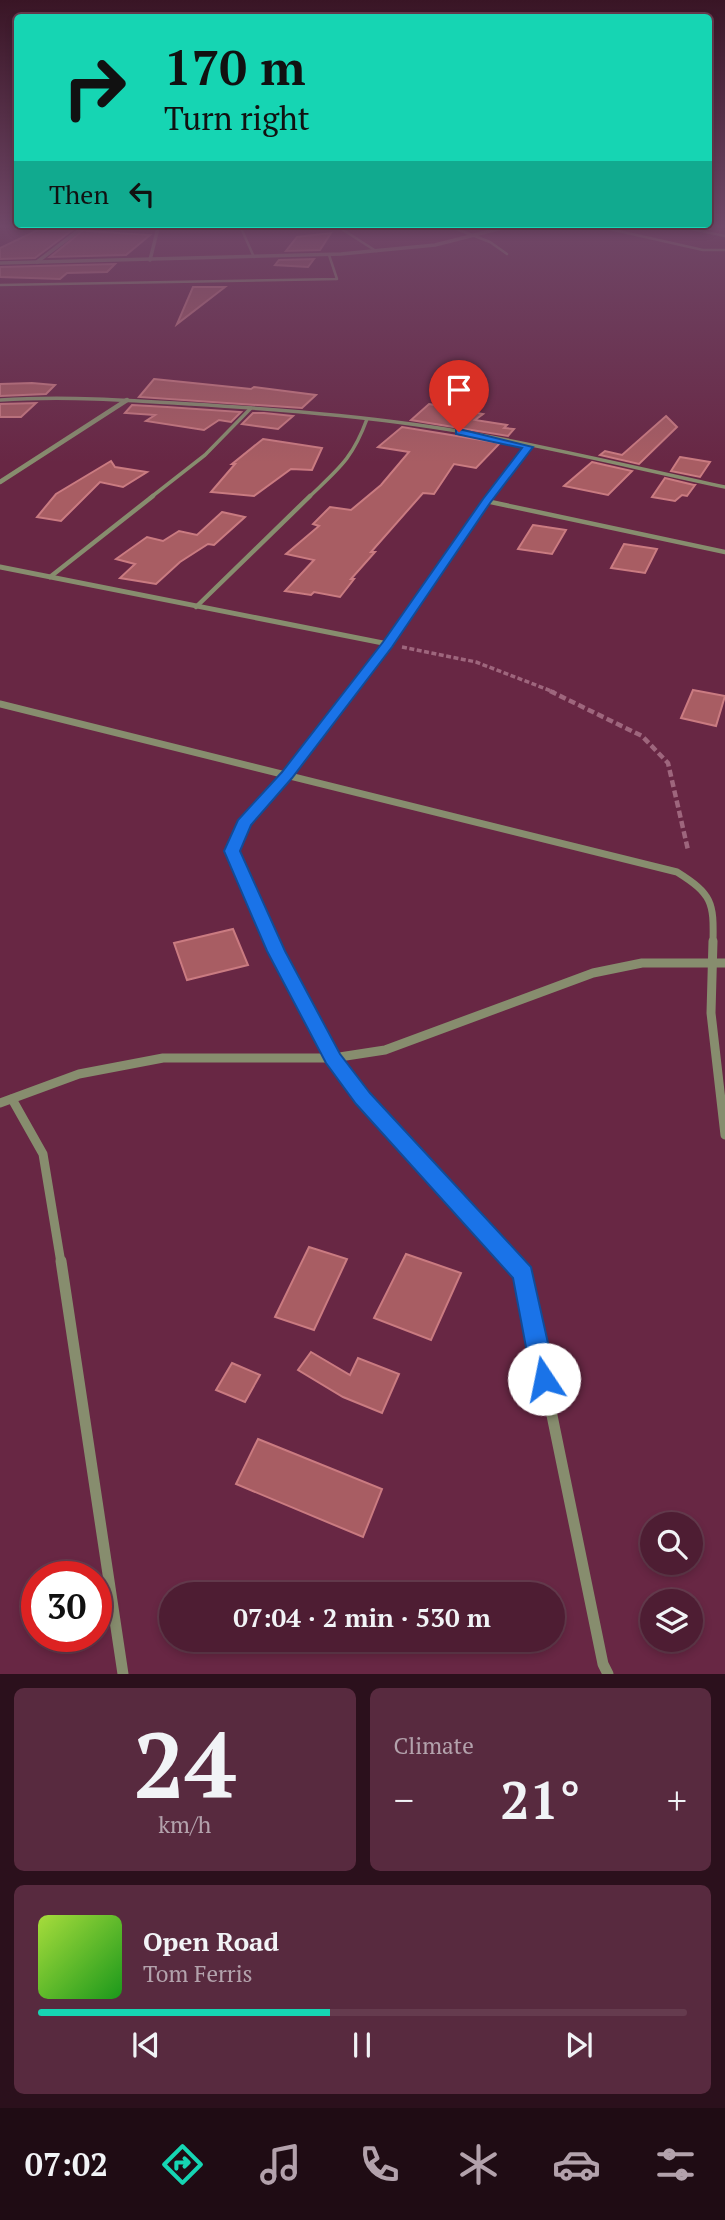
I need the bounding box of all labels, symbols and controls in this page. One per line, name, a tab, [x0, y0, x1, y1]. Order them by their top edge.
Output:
text: 170 m	[164, 34, 306, 99]
icon: right	[49, 42, 140, 133]
text: Turn right	[164, 97, 310, 139]
icon: left	[123, 175, 161, 213]
text: Then	[49, 177, 109, 211]
pin	[429, 360, 489, 432]
icon: arrive	[440, 371, 478, 409]
position arrow	[507, 1342, 581, 1416]
map controls	[640, 1512, 703, 1652]
button: search	[640, 1512, 703, 1575]
speed limit sign: 30	[21, 1561, 112, 1652]
button: layers	[640, 1589, 703, 1652]
text: 07:04 · 2 min · 530 m	[233, 1600, 491, 1634]
text: 24	[133, 1703, 236, 1824]
text: Climate	[394, 1730, 474, 1761]
text: 21°	[500, 1765, 580, 1834]
text: −	[394, 1775, 414, 1825]
text: +	[667, 1775, 687, 1825]
text: km/h	[158, 1809, 211, 1840]
text: Open Road	[143, 1924, 279, 1958]
text: Tom Ferris	[143, 1958, 253, 1989]
icon: previous	[127, 2026, 165, 2064]
icon: pause	[343, 2026, 381, 2064]
icon: next	[560, 2026, 598, 2064]
icon: directions	[158, 2140, 207, 2189]
icon: music	[256, 2140, 305, 2189]
icon: phone	[355, 2140, 404, 2189]
icon: climate	[454, 2140, 503, 2189]
icon: car	[552, 2140, 601, 2189]
icon: filters	[651, 2140, 700, 2189]
text: 07:02	[25, 2143, 108, 2185]

